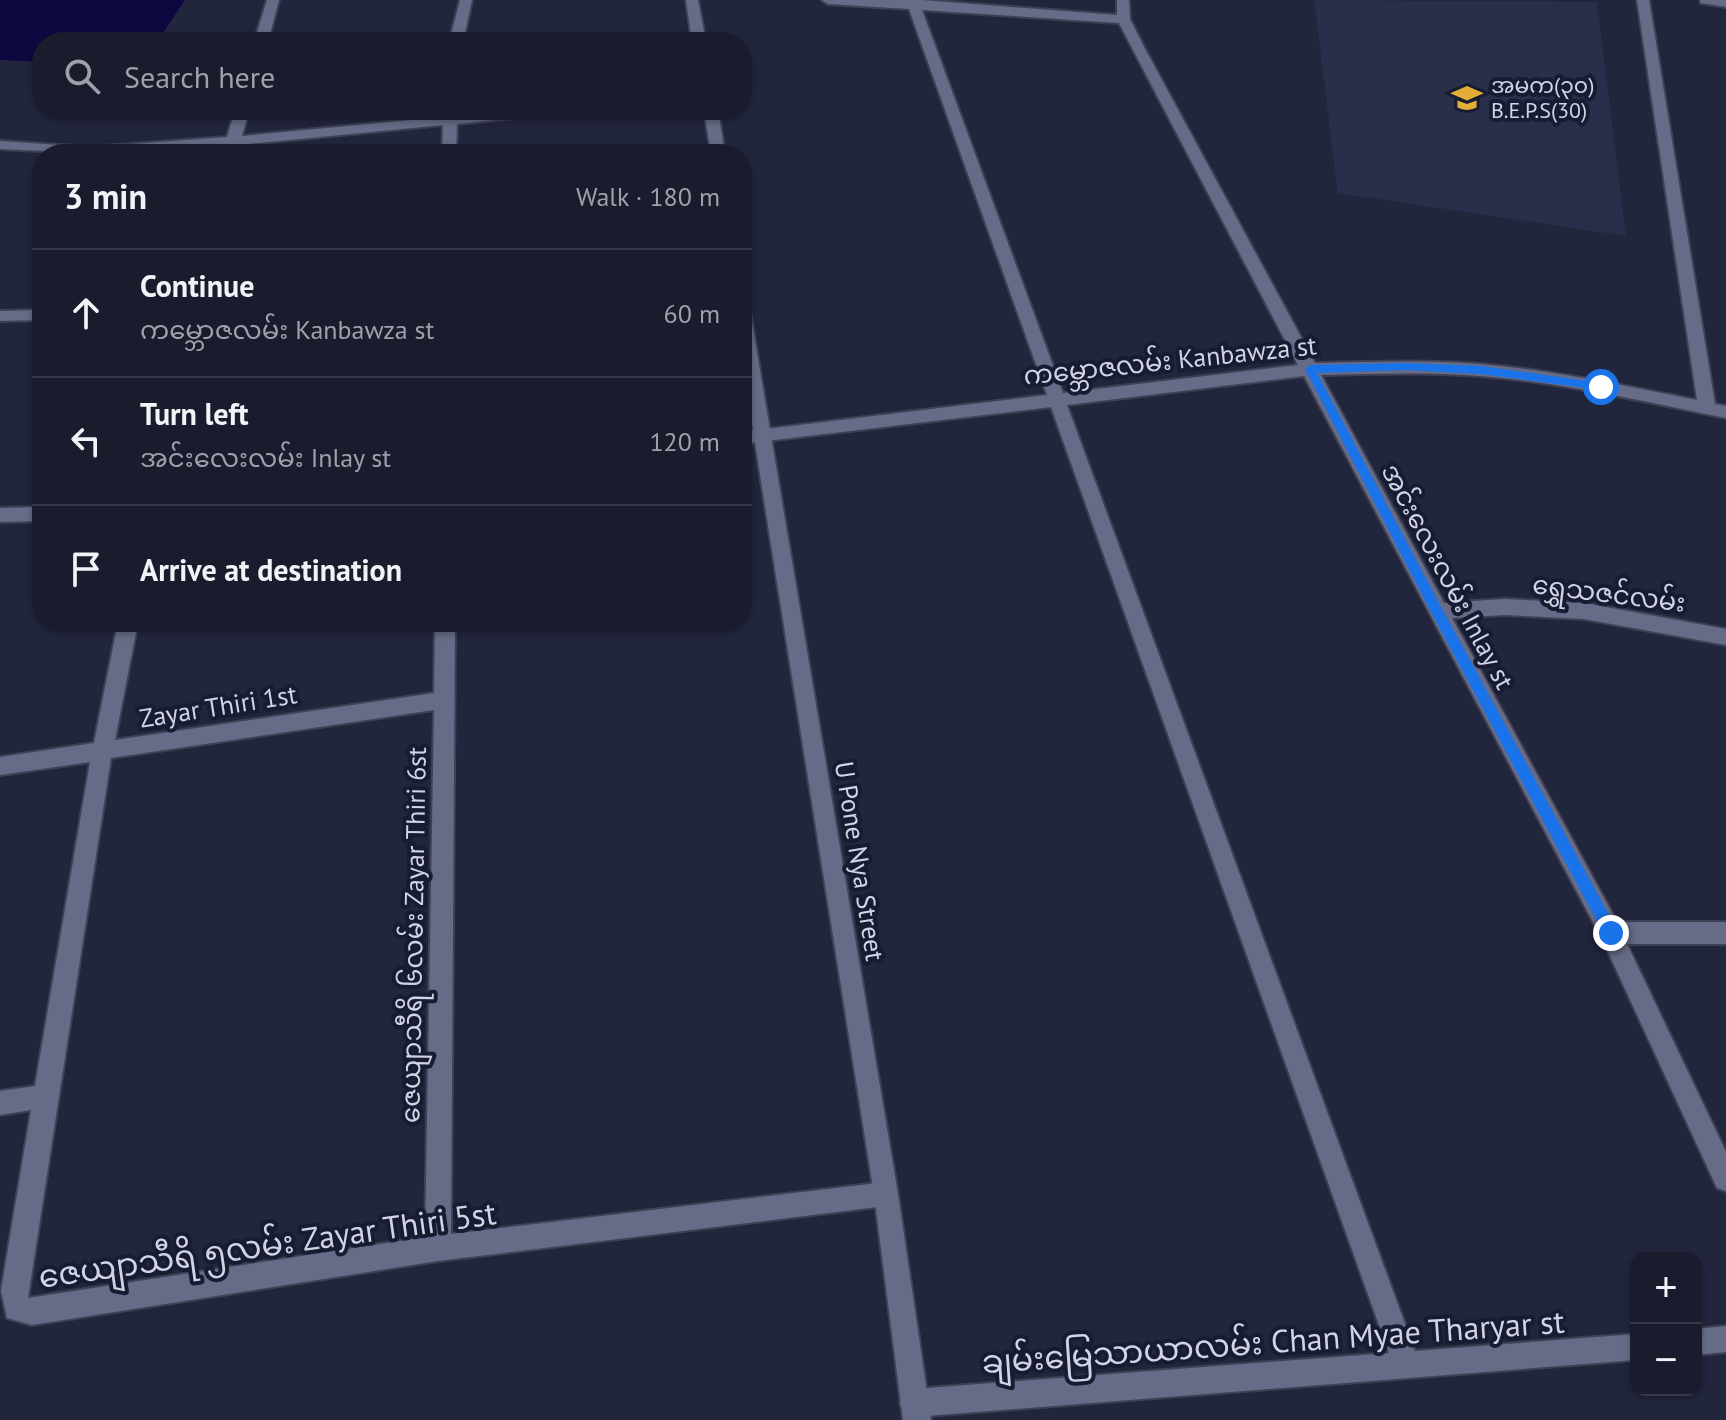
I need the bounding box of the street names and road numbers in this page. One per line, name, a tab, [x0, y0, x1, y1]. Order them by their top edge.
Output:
street label: ကမ္ဘောဇလမ်း Kanbawza st	[1022, 328, 1319, 397]
street label: အင်းလေးလမ်း Inlay st	[1375, 457, 1522, 695]
street label: ရွှေသဇင်လမ်း	[1530, 567, 1687, 624]
street label: Zayar Thiri 1st	[137, 677, 299, 735]
street label: ဇေယျာသီရိ ၆လမ်း Zayar Thiri 6st	[393, 747, 438, 1123]
street label: U Pone Nya Street	[828, 759, 892, 963]
street label: ဇေယျာသီရိ ၅လမ်း Zayar Thiri 5st	[35, 1190, 499, 1303]
street label: ချမ်းမြေသာယာလမ်း Chan Myae Tharyar st	[980, 1299, 1566, 1388]

